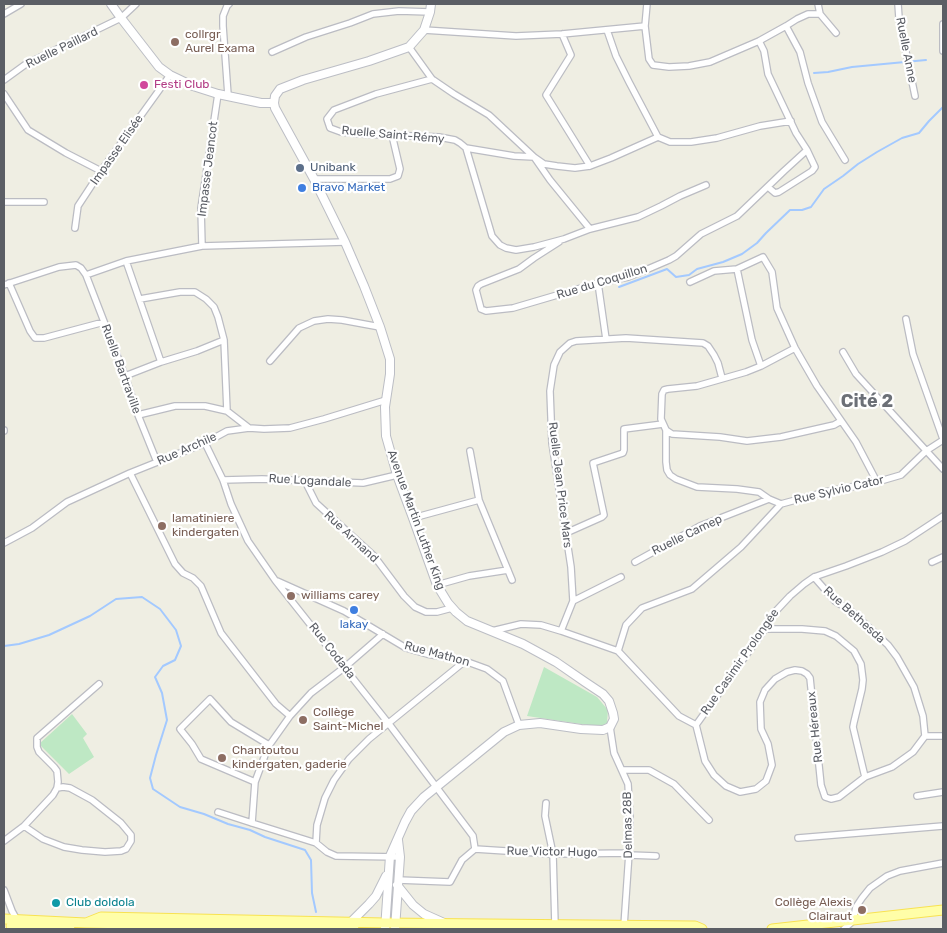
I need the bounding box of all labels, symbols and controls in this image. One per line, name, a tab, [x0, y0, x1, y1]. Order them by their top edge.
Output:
street label: Ruelle Anne	[893, 16, 919, 84]
street label: Ruelle Paillard	[24, 24, 100, 72]
place label: collrgr Aurel Exama	[185, 28, 255, 56]
marker: collrgr Aurel Exama	[169, 36, 181, 48]
place label: Festi Club	[154, 78, 210, 92]
marker: Festi Club	[138, 79, 150, 91]
street label: Impasse Elisée	[88, 112, 146, 188]
street label: Impasse Jeancot	[195, 120, 221, 218]
street label: Ruelle Saint-Rémy	[341, 123, 445, 147]
place label: Unibank	[310, 161, 356, 175]
marker: Unibank	[294, 162, 306, 174]
place label: Bravo Market	[312, 181, 385, 195]
marker: Bravo Market	[296, 182, 308, 194]
street label: Rue du Coquillon	[555, 261, 649, 303]
street label: Ruelle Bartraville	[98, 322, 144, 416]
district label: Cité 2	[841, 391, 893, 413]
street label: Ruelle Jean Price Mars	[545, 421, 575, 549]
street label: Rue Archile	[155, 429, 219, 469]
street label: Avenue Martin Luther King	[384, 448, 448, 592]
street label: Rue Logandale	[268, 472, 352, 490]
street label: Rue Sylvio Cator	[793, 473, 885, 507]
street label: Rue Armand	[321, 508, 381, 566]
place label: lamatiniere kindergaten	[172, 512, 239, 540]
street label: Ruelle Camep	[649, 512, 725, 558]
marker: lamatiniere kindergaten	[156, 520, 168, 532]
street label: Rue Bethesda	[820, 584, 888, 646]
place label: williams carey	[301, 589, 379, 603]
marker: williams carey	[285, 590, 297, 602]
marker: lakay	[348, 604, 360, 616]
street label: Rue Casimir Prolongée	[698, 606, 782, 718]
place label: lakay	[340, 618, 368, 632]
street label: Rue Codada	[306, 620, 358, 682]
street label: Rue Mathon	[403, 638, 471, 670]
street label: Rue Héreaux	[804, 691, 826, 763]
place label: Collège Saint-Michel	[313, 706, 383, 734]
marker: Collège Saint-Michel	[297, 714, 309, 726]
place label: Chantoutou kindergaten, gaderie	[232, 744, 347, 772]
marker: Chantoutou kindergaten, gaderie	[216, 752, 228, 764]
street label: Delmas 28B	[620, 791, 636, 859]
street label: Rue Victor Hugo	[506, 844, 598, 860]
place label: Club doldola	[66, 896, 135, 910]
place label: Collège Alexis Clairaut	[775, 896, 852, 924]
marker: Club doldola	[50, 897, 62, 909]
marker: Collège Alexis Clairaut	[856, 904, 868, 916]

